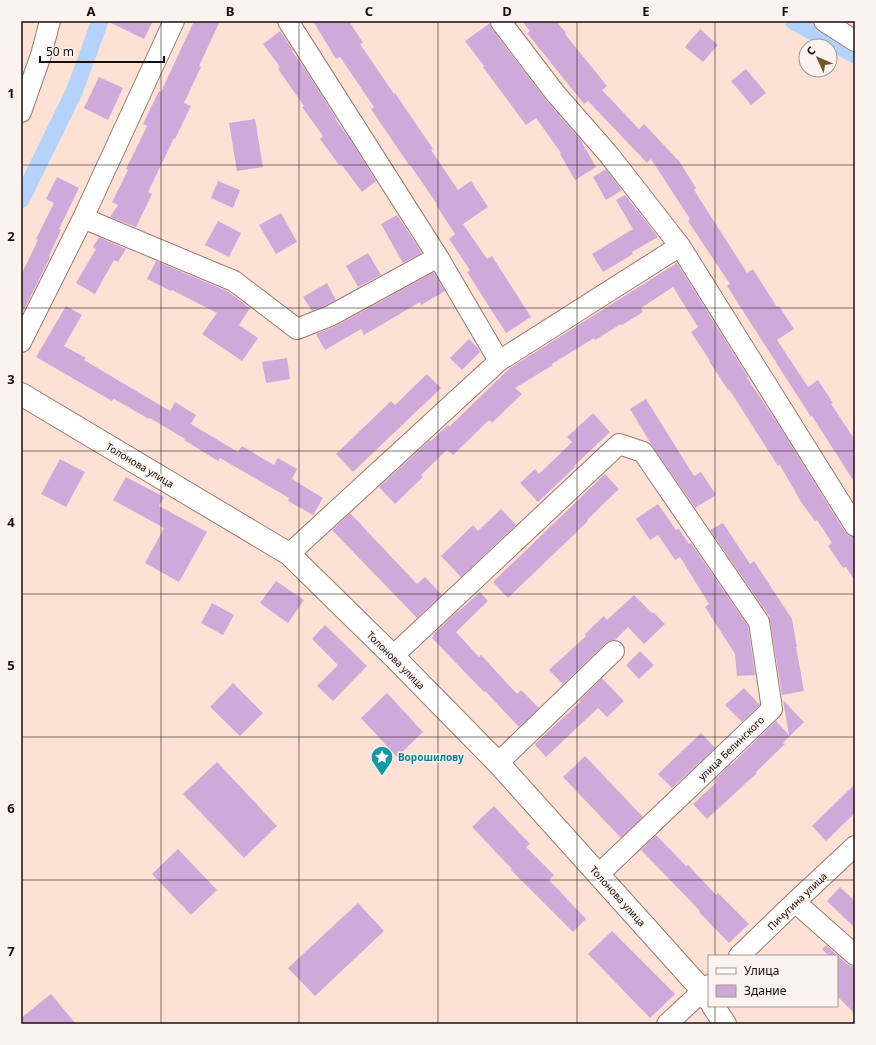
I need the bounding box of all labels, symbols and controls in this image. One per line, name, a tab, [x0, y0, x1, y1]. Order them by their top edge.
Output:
text: A	[87, 2, 96, 20]
text: B	[226, 2, 234, 20]
text: C	[365, 2, 373, 20]
text: D	[502, 2, 512, 20]
text: E	[642, 2, 650, 20]
text: F	[781, 2, 789, 20]
scale bar	[40, 38, 164, 64]
north arrow	[798, 38, 838, 78]
text: 50 m	[46, 43, 74, 60]
text: С	[803, 43, 818, 58]
text: 1	[7, 84, 15, 102]
text: 2	[7, 227, 15, 245]
text: 3	[7, 370, 15, 388]
street label: Толонова улица	[103, 439, 177, 491]
text: 4	[7, 513, 15, 531]
street label: Толонова улица	[364, 628, 428, 692]
text: 5	[7, 656, 15, 674]
street label: улица Белинского	[695, 713, 767, 783]
place icon: Ворошилову	[369, 744, 395, 777]
place label: Ворошилову	[398, 750, 464, 764]
text: 6	[7, 799, 15, 817]
street label: Толонова улица	[587, 863, 649, 929]
street label: Пичугина улица	[764, 869, 830, 933]
text: 7	[7, 942, 15, 960]
legend	[708, 955, 838, 1007]
text: Улица	[744, 962, 779, 979]
text: Здание	[744, 982, 787, 999]

